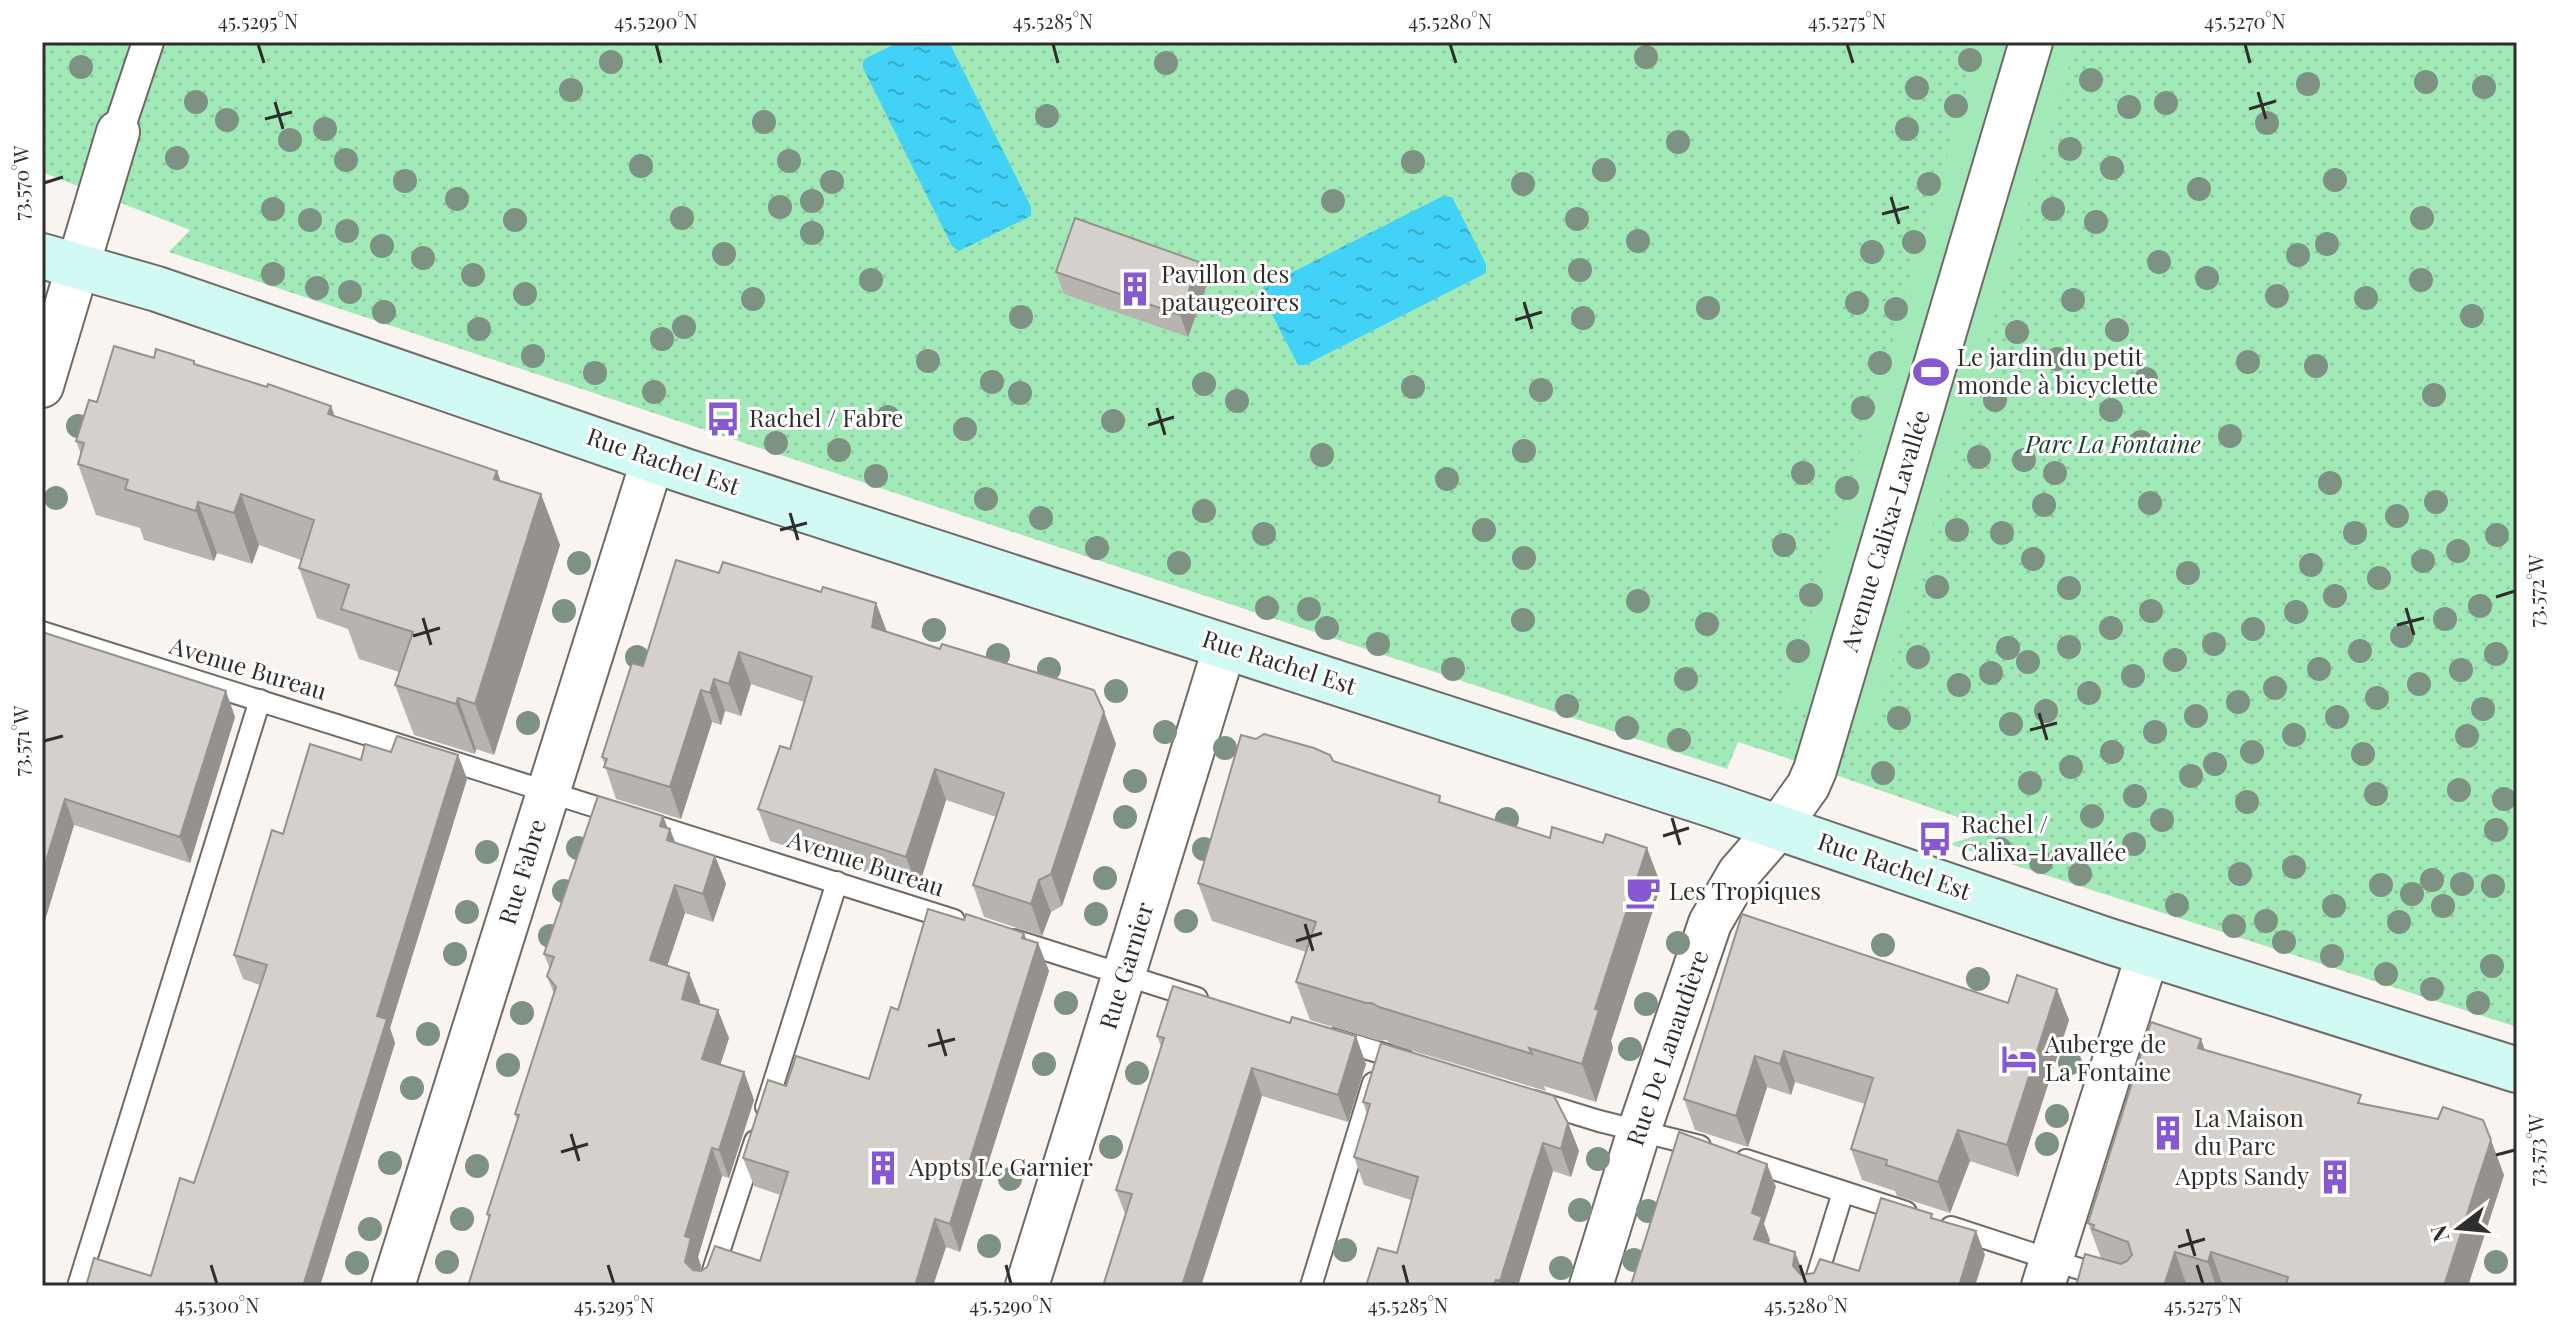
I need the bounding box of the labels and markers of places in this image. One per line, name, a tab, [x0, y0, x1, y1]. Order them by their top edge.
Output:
place label: Pavillon des pataugeoires	[1161, 257, 1299, 317]
building icon: Pavillon des pataugeoires	[1116, 270, 1154, 308]
place label: Le jardin du petit monde à bicyclette	[1957, 340, 2158, 400]
sports icon: Le jardin du petit monde à bicyclette	[1912, 353, 1950, 391]
bus stop icon: Rachel / Fabre	[704, 400, 742, 438]
place label: Rachel / Fabre	[749, 401, 903, 433]
place label: Rachel / Calixa-Lavallée	[1961, 807, 2127, 867]
bus stop icon: Rachel / Calixa-Lavallée	[1916, 820, 1954, 858]
cafe icon: Les Tropiques	[1624, 873, 1662, 911]
place label: Les Tropiques	[1669, 874, 1821, 906]
place label: Auberge de La Fontaine	[2044, 1027, 2171, 1087]
hotel icon: Auberge de La Fontaine	[2000, 1040, 2038, 1078]
place label: La Maison du Parc	[2194, 1101, 2304, 1161]
building icon: La Maison du Parc	[2149, 1114, 2187, 1152]
building icon: Appts Le Garnier	[864, 1149, 902, 1187]
place label: Appts Le Garnier	[908, 1150, 1093, 1182]
building icon: Appts Sandy	[2316, 1158, 2354, 1196]
place label: Appts Sandy	[2175, 1159, 2309, 1191]

